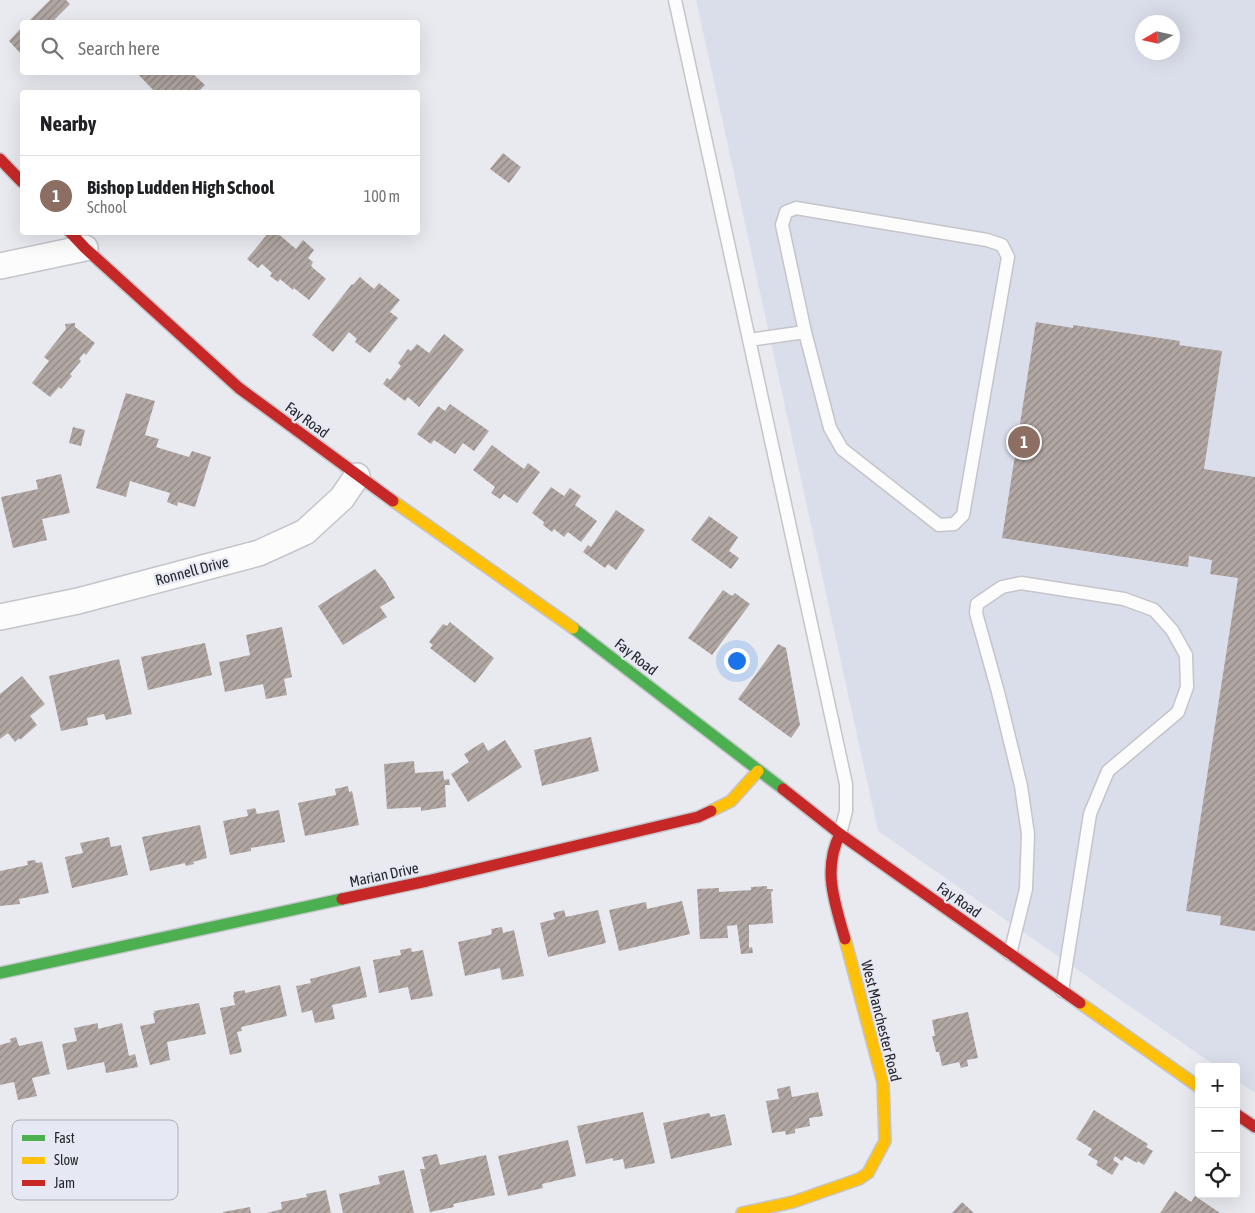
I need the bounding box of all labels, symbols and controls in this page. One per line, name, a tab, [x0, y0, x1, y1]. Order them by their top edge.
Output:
north arrow	[1135, 15, 1180, 60]
search box	[20, 20, 420, 75]
icon: search	[38, 34, 66, 62]
text: Search here	[78, 37, 160, 59]
text: Nearby	[40, 111, 96, 135]
text: Bishop Ludden High School	[87, 176, 274, 198]
text: 1	[52, 187, 60, 205]
text: 100 m	[364, 187, 400, 205]
text: School	[87, 198, 127, 216]
street label: Fay Road	[282, 398, 332, 441]
pin: 1	[1008, 423, 1040, 461]
street label: Ronnell Drive	[153, 553, 230, 588]
street label: Fay Road	[612, 635, 661, 679]
your location	[724, 648, 750, 674]
street label: Marian Drive	[348, 859, 420, 890]
street label: Fay Road	[934, 878, 984, 921]
street label: West Manchester Road	[858, 959, 905, 1083]
map controls	[1195, 1063, 1240, 1198]
button: +	[1195, 1063, 1240, 1108]
button: −	[1195, 1108, 1240, 1153]
legend	[12, 1120, 178, 1200]
text: Fast	[54, 1130, 75, 1146]
text: Slow	[54, 1152, 79, 1168]
button: locate	[1195, 1153, 1240, 1198]
text: Jam	[54, 1175, 75, 1191]

